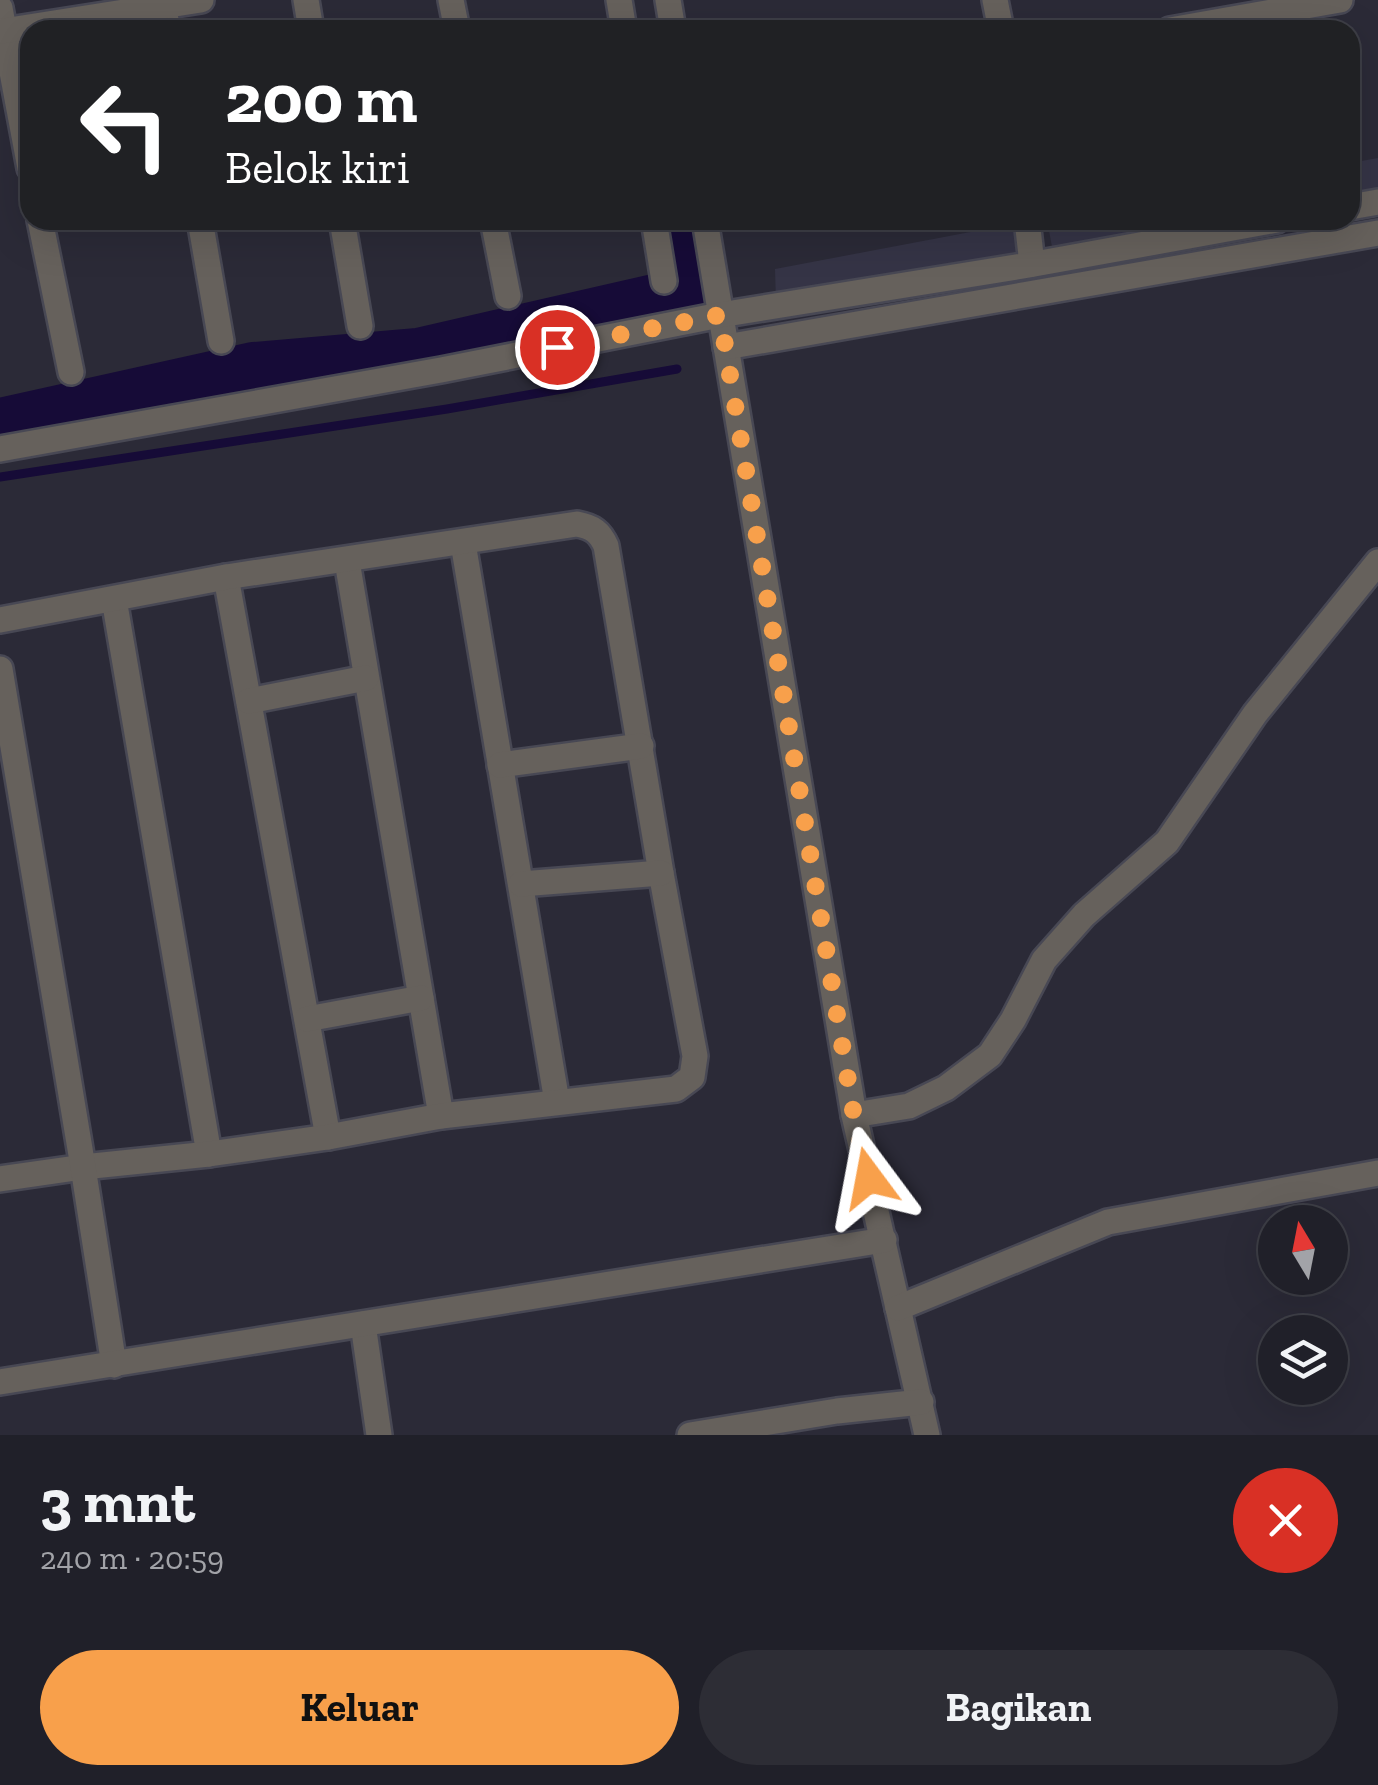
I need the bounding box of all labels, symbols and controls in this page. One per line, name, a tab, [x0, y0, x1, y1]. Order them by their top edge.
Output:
text: 200 m	[225, 56, 418, 140]
icon: left	[60, 60, 190, 190]
text: Belok kiri	[225, 141, 410, 195]
pin	[515, 305, 600, 390]
icon: arrive	[530, 320, 585, 375]
position arrow	[817, 1126, 921, 1230]
north arrow	[1258, 1205, 1348, 1295]
map controls	[1258, 1205, 1348, 1405]
button: layers	[1258, 1315, 1348, 1405]
text: 3 mnt	[40, 1465, 195, 1537]
button: close	[1233, 1468, 1338, 1573]
text: 240 m · 20:59	[40, 1539, 224, 1577]
button: Keluar	[40, 1650, 679, 1765]
button: Bagikan	[699, 1650, 1338, 1765]

